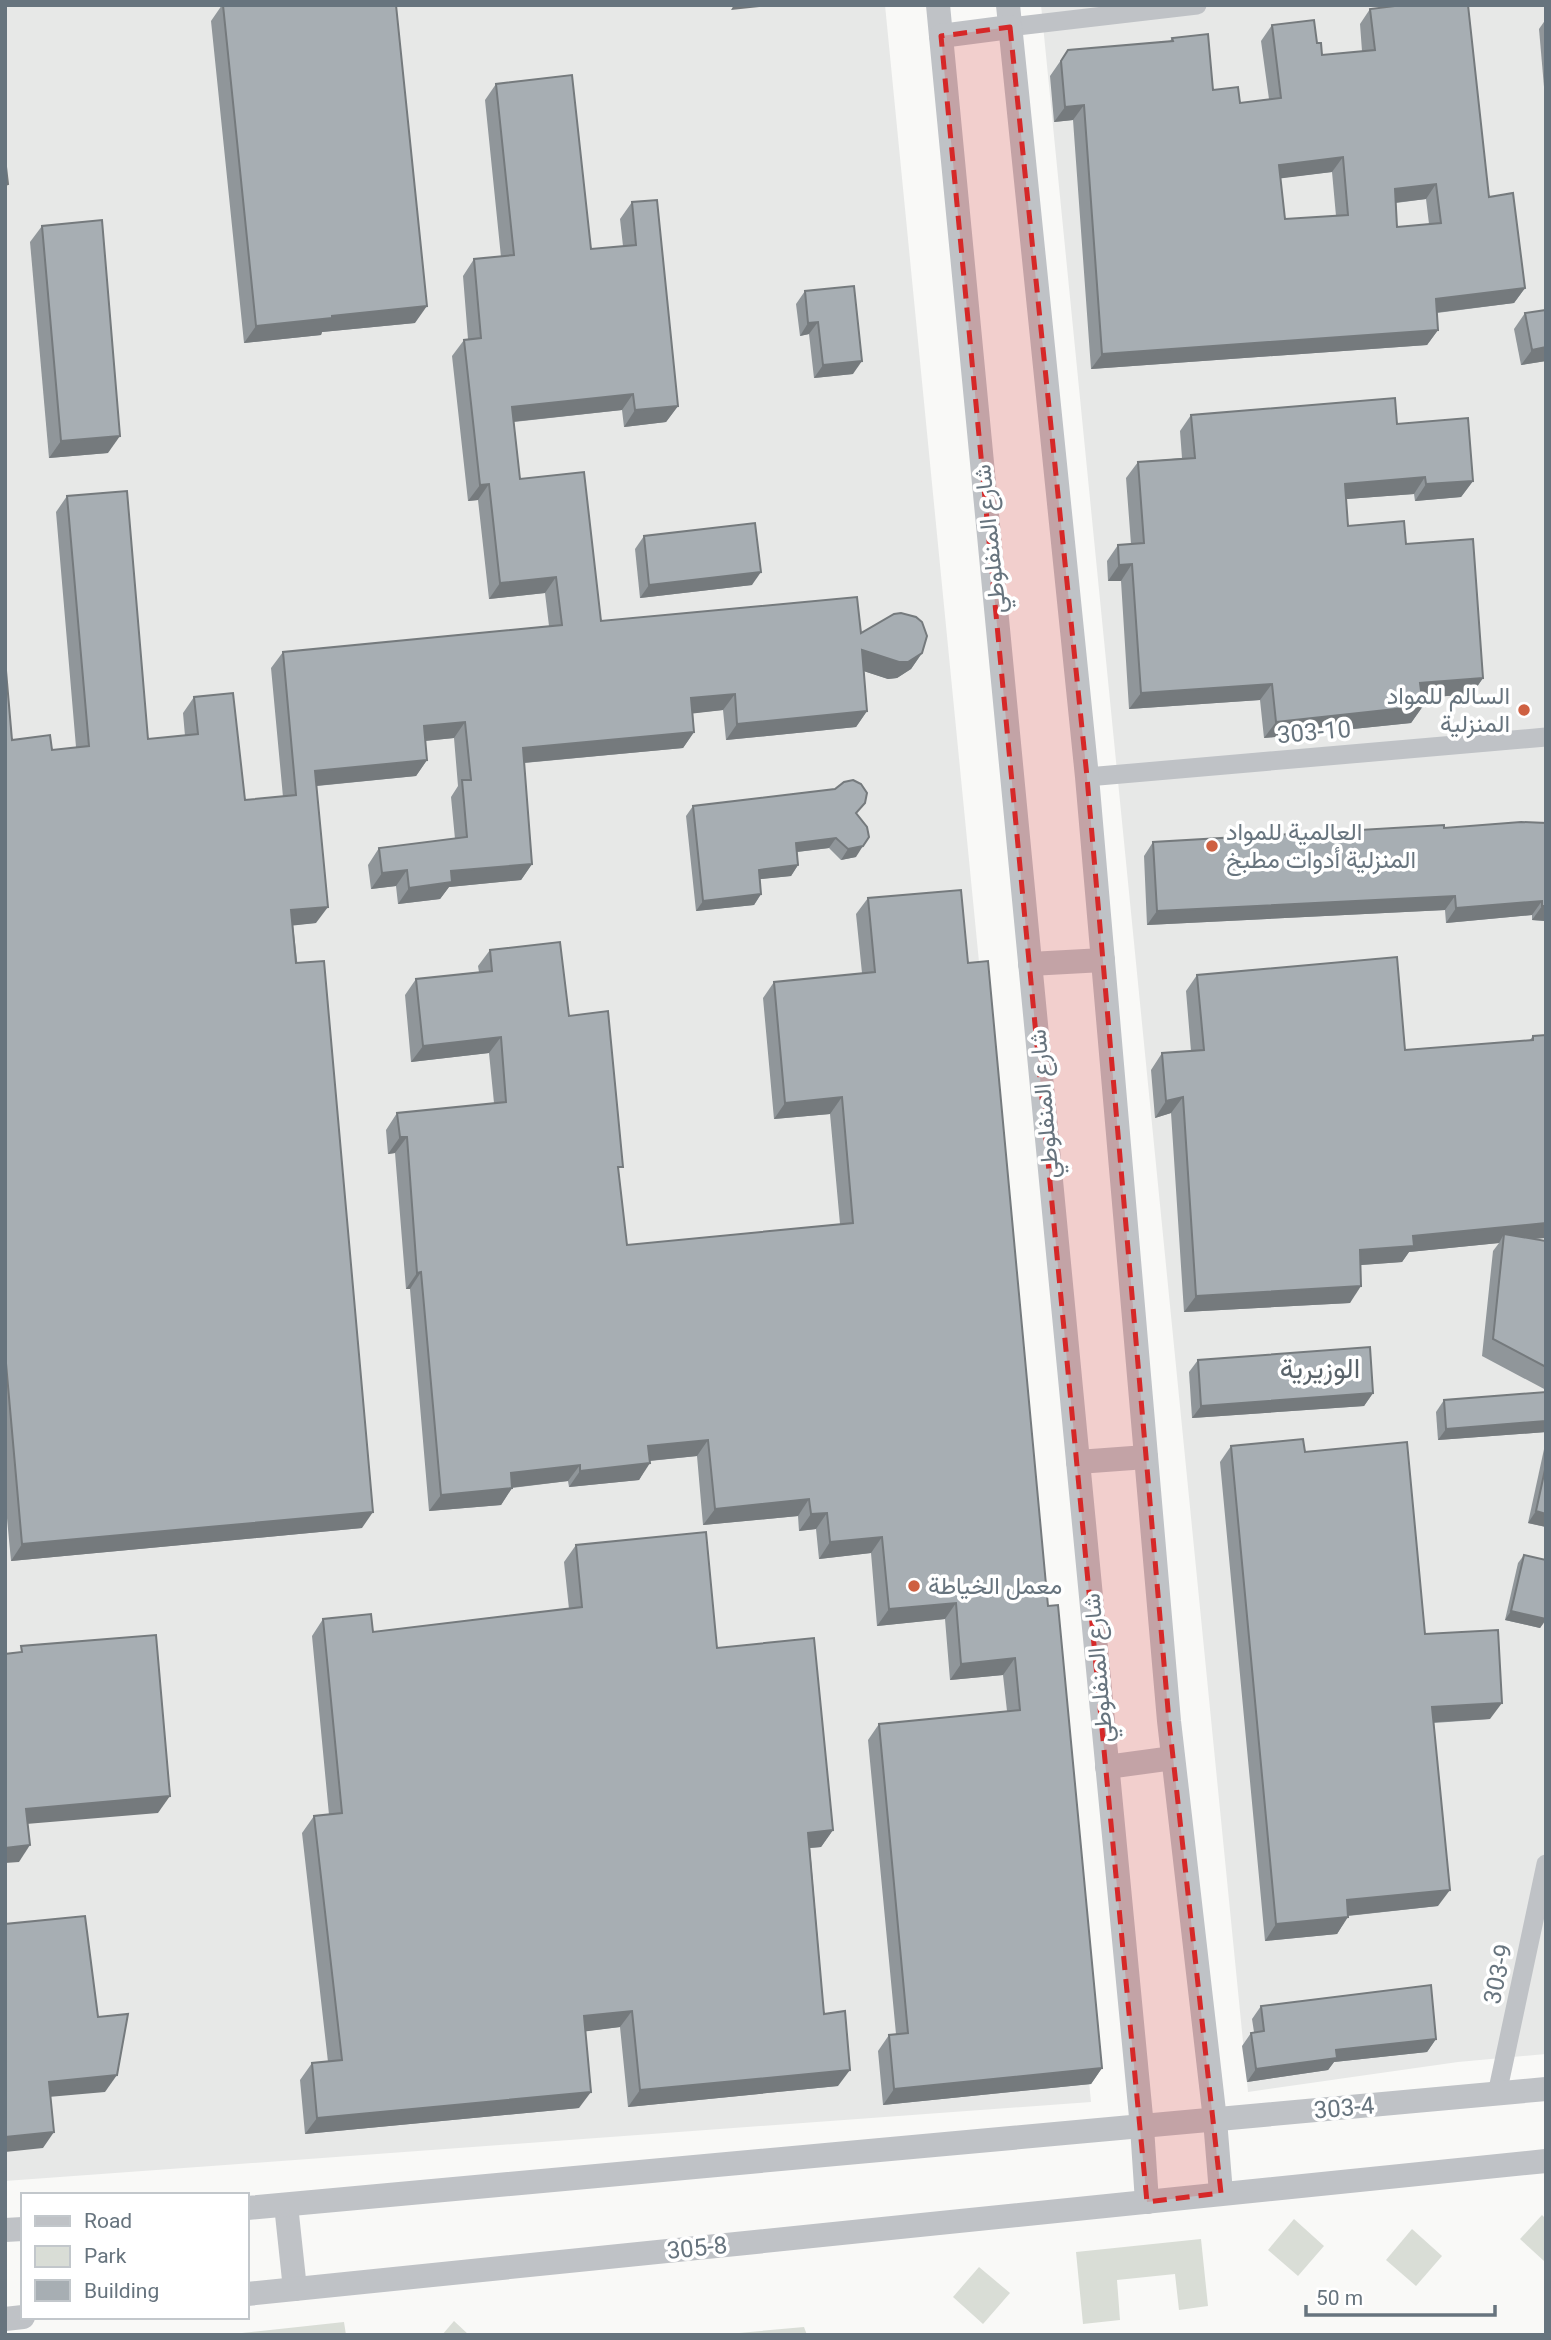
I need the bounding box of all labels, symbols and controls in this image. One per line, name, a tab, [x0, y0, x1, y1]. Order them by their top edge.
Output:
street label: شارع المنفلوطي	[968, 462, 1017, 615]
place label: السالم للمواد المنزلية	[1387, 682, 1510, 739]
marker: السالم للمواد المنزلية	[1516, 702, 1532, 718]
street label: 303-10	[1276, 715, 1352, 749]
place label: العالمية للمواد المنزلية أدوات مطبخ	[1226, 818, 1416, 877]
marker: العالمية للمواد المنزلية أدوات مطبخ	[1204, 838, 1220, 854]
street label: شارع المنفلوطي	[1024, 1028, 1069, 1180]
district label: الوزيرية	[1280, 1352, 1360, 1386]
place label: معمل الخياطة	[928, 1572, 1062, 1600]
marker: معمل الخياطة	[906, 1578, 922, 1594]
street label: شارع المنفلوطي	[1078, 1592, 1123, 1744]
street label: 303-9	[1478, 1941, 1518, 2007]
street label: 303-4	[1313, 2091, 1375, 2125]
legend	[21, 2193, 248, 2319]
text: Road	[84, 2209, 132, 2233]
street label: 305-8	[665, 2231, 729, 2265]
text: Park	[84, 2244, 127, 2268]
scale bar	[1306, 2274, 1495, 2318]
text: Building	[84, 2279, 159, 2303]
text: 50 m	[1316, 2286, 1363, 2310]

